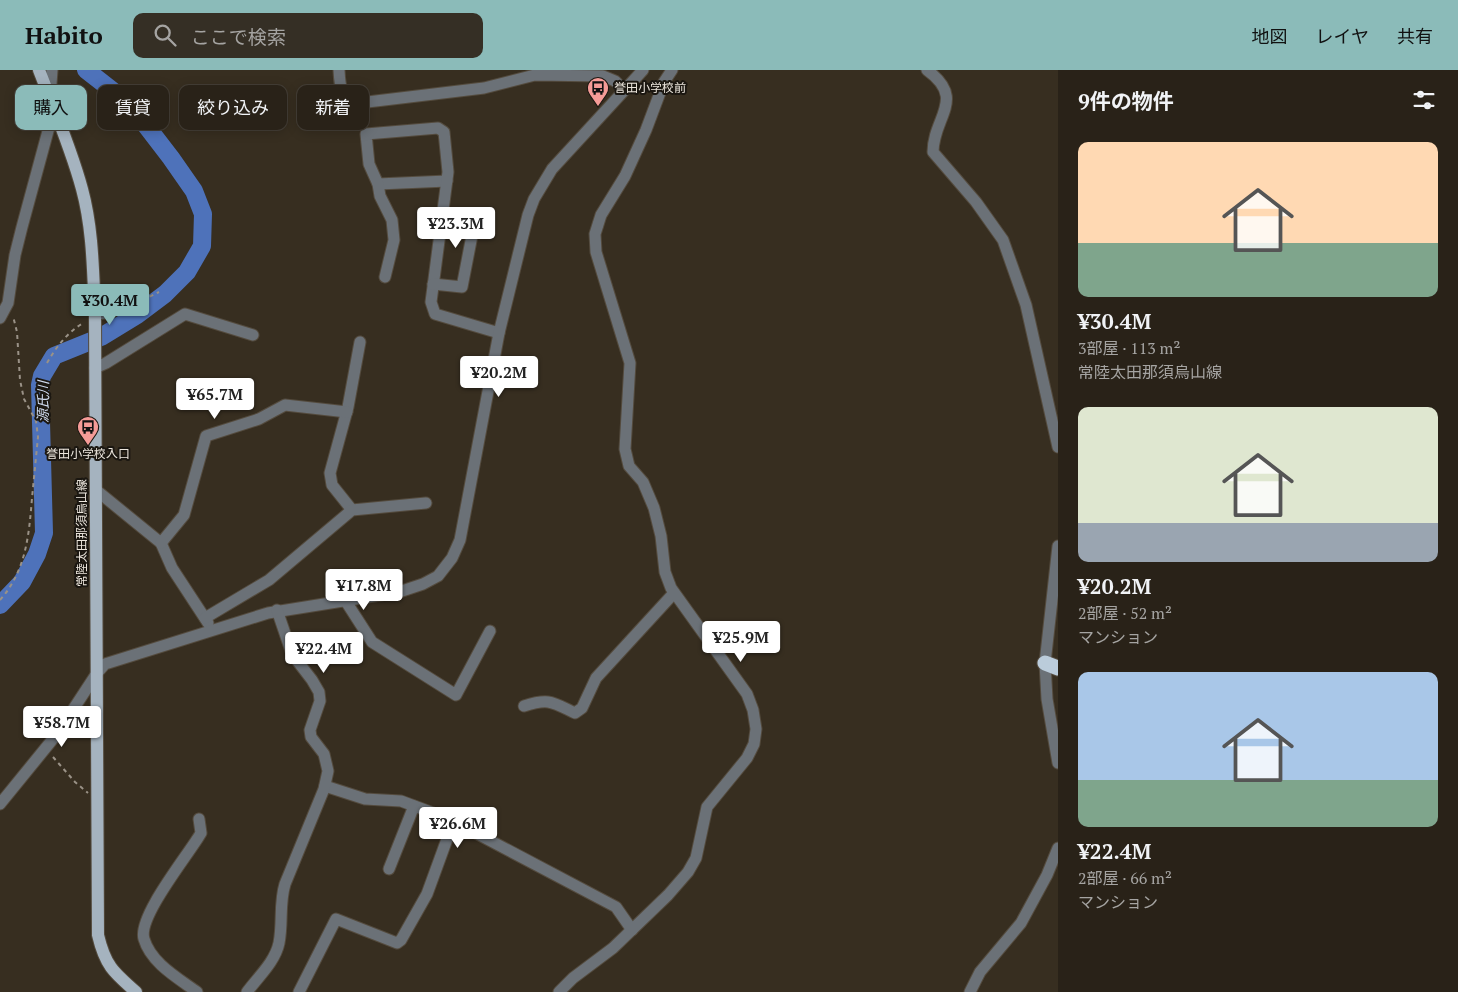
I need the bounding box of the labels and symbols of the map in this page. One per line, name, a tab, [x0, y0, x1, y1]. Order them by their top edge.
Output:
bus stop icon: 誉田小学校前	[586, 76, 610, 107]
place label: 誉田小学校前	[614, 80, 686, 95]
pin: ¥23.3M	[415, 206, 497, 249]
pin: ¥30.4M	[69, 284, 151, 326]
pin: ¥20.2M	[458, 356, 540, 398]
pin: ¥65.7M	[174, 378, 256, 420]
water label: 源氏川	[33, 379, 52, 423]
bus stop icon: 誉田小学校入口	[76, 415, 100, 446]
place label: 誉田小学校入口	[46, 446, 130, 461]
street label: 常陸太田那須烏山線	[74, 479, 89, 587]
pin: ¥17.8M	[323, 568, 405, 611]
pin: ¥25.9M	[700, 620, 782, 663]
pin: ¥22.4M	[283, 632, 365, 674]
pin: ¥58.7M	[21, 706, 103, 748]
pin: ¥26.6M	[417, 806, 499, 849]

